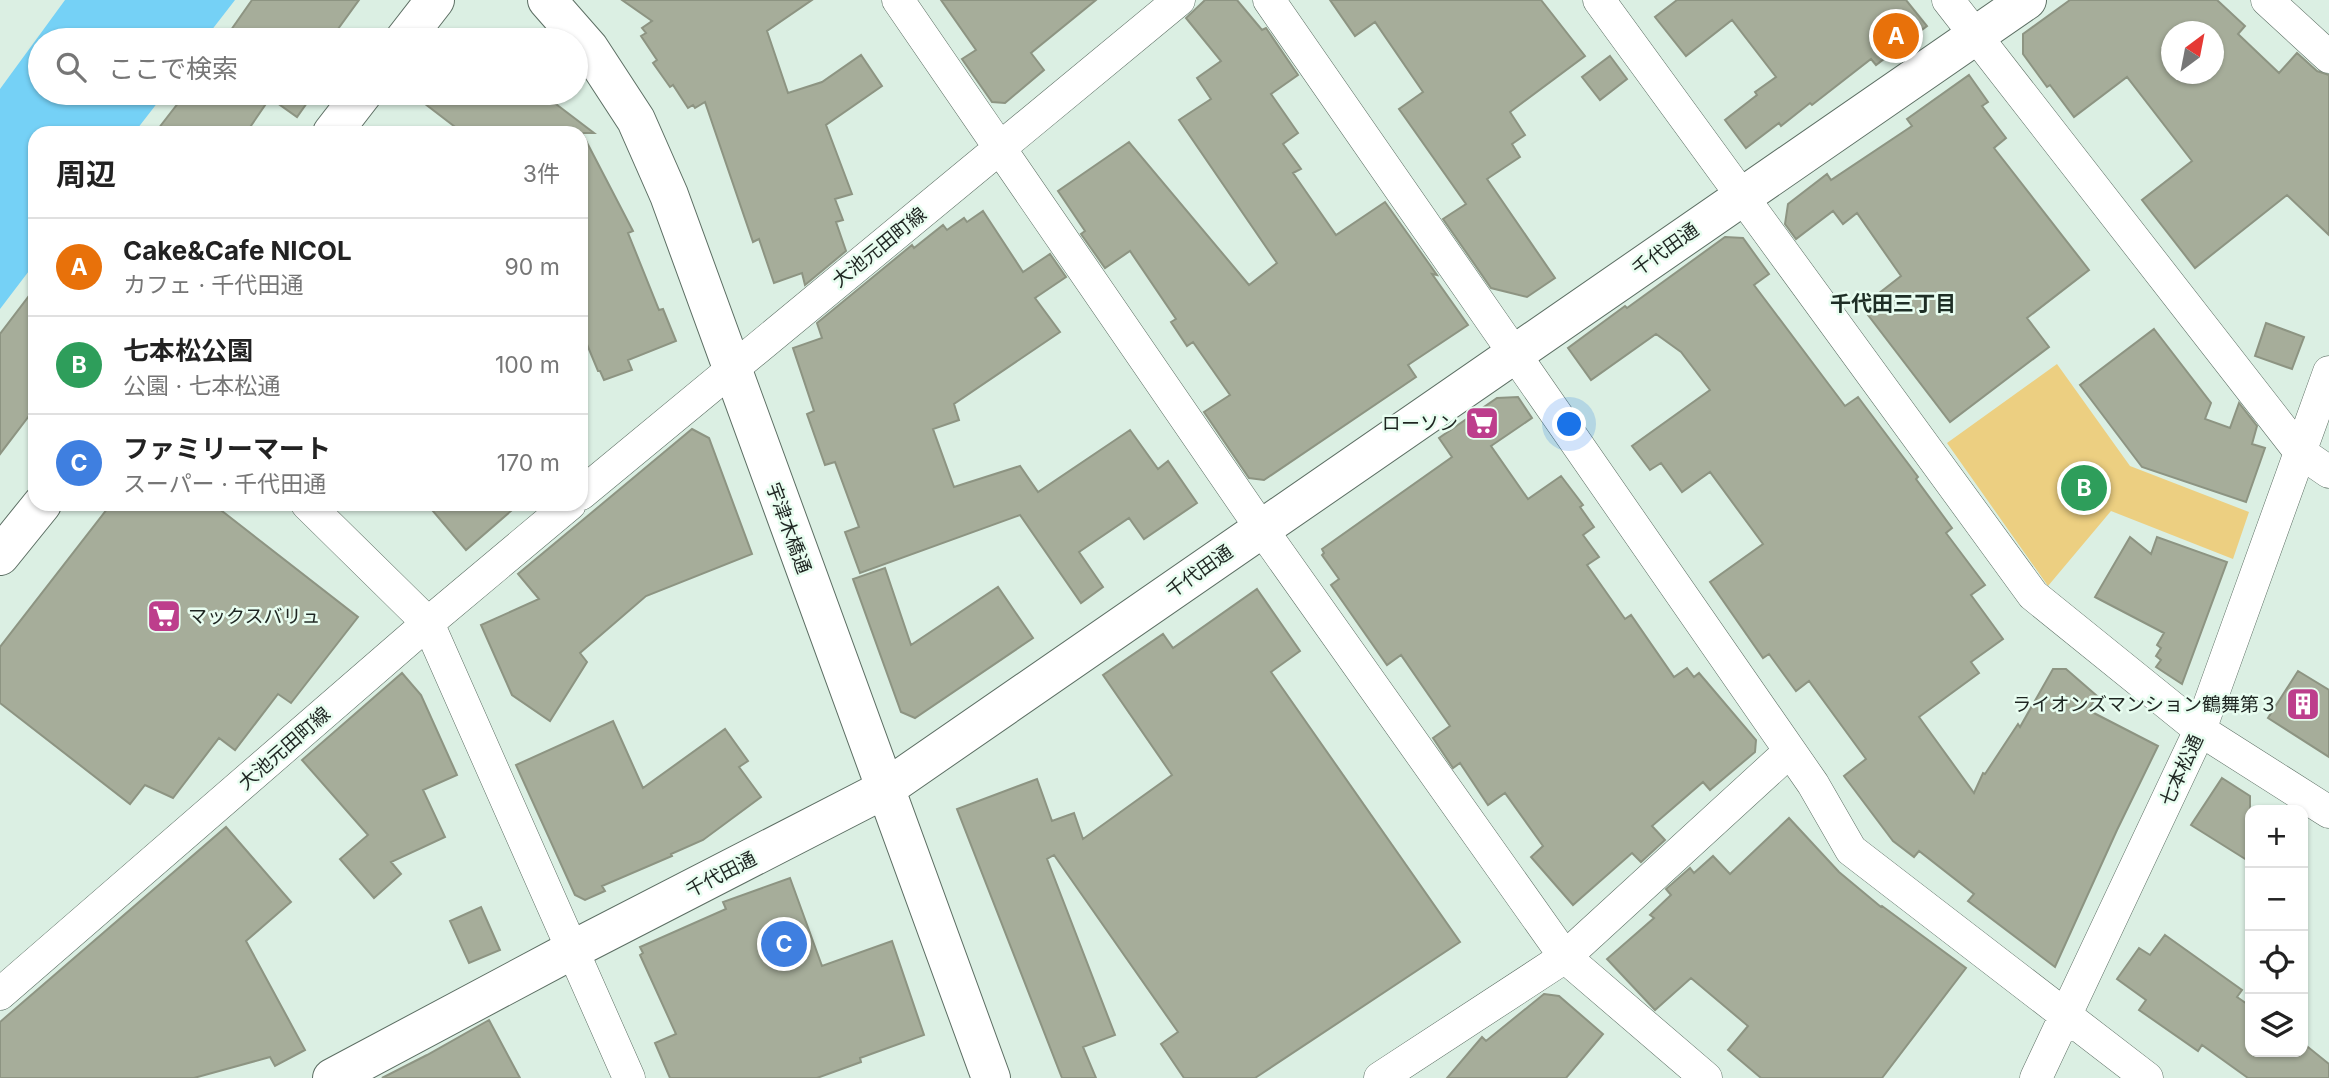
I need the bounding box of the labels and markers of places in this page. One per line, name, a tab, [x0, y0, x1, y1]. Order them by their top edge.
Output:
pin: A	[1873, 10, 1919, 62]
supermarket icon: ローソン	[1463, 404, 1501, 442]
place label: ローソン	[1382, 412, 1458, 435]
pin: B	[2061, 462, 2107, 514]
supermarket icon: マックスバリュ	[145, 597, 183, 635]
place label: マックスバリュ	[188, 605, 320, 628]
building icon: ライオンズマンション鶴舞第３	[2284, 685, 2322, 723]
place label: ライオンズマンション鶴舞第３	[2012, 693, 2278, 716]
pin: C	[761, 918, 807, 970]

